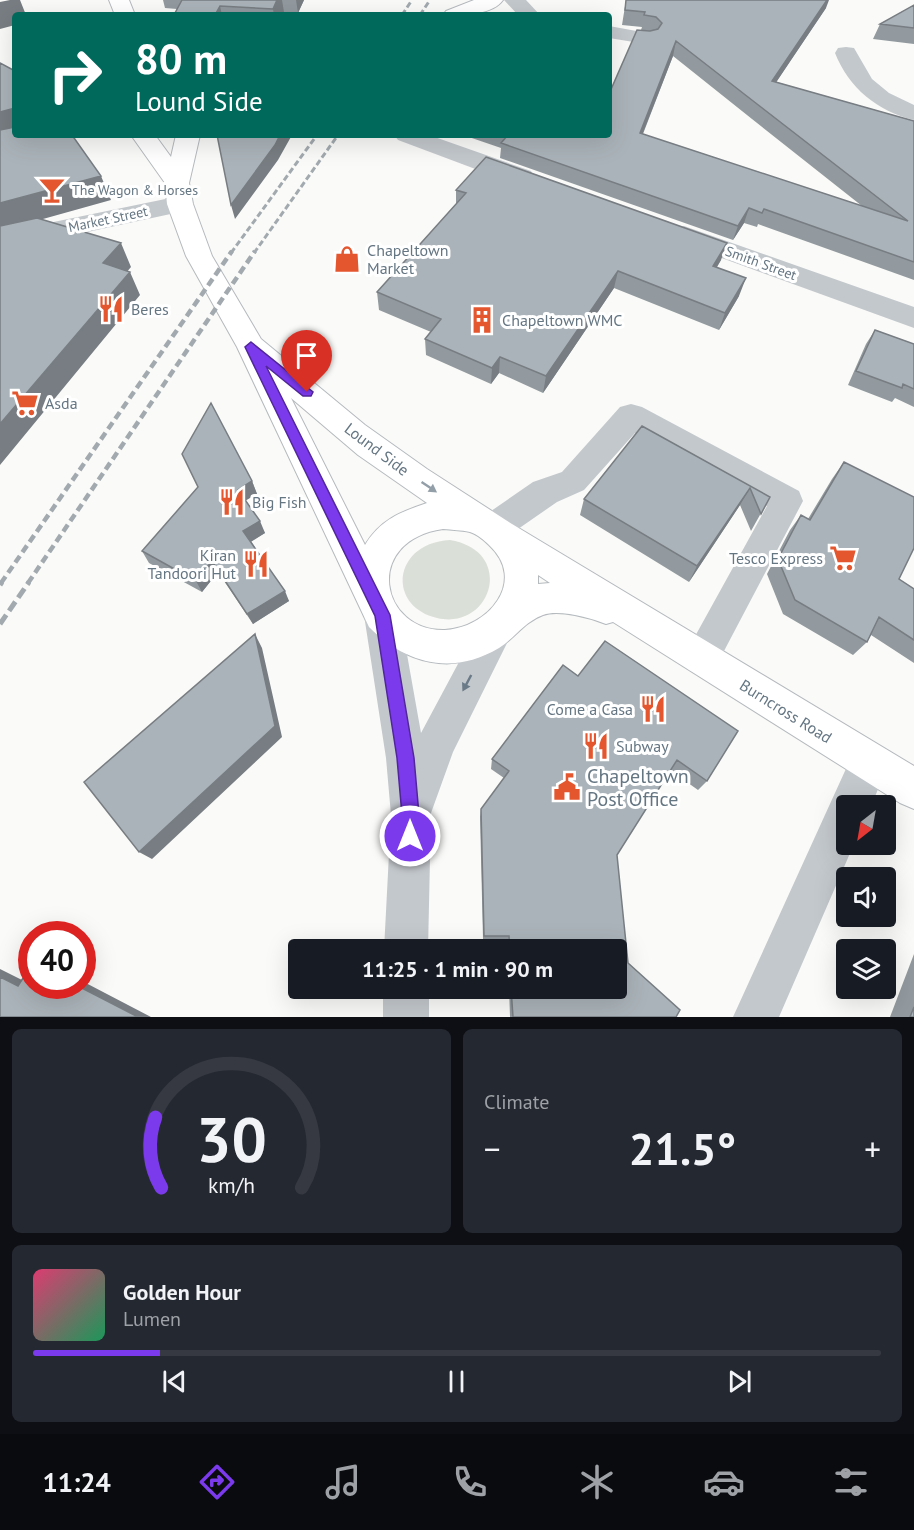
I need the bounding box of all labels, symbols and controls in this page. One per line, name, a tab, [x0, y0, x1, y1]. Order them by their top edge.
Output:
text: 80 m	[135, 31, 227, 86]
icon: right	[36, 36, 114, 114]
text: Lound Side	[135, 84, 263, 118]
bar icon: The Wagon & Horses	[37, 175, 67, 205]
place label: The Wagon & Horses	[72, 181, 198, 199]
street label: Market Street	[67, 202, 150, 236]
place label: Chapeltown Market	[367, 240, 448, 278]
street label: Smith Street	[723, 242, 799, 284]
shop icon: Chapeltown Market	[332, 244, 362, 274]
restaurant icon: Beres	[96, 294, 126, 324]
place label: Beres	[131, 299, 169, 319]
building icon: Chapeltown WMC	[467, 305, 497, 335]
place label: Chapeltown WMC	[502, 310, 622, 330]
pin	[281, 330, 332, 392]
icon: arrive	[290, 339, 323, 372]
supermarket icon: Asda	[10, 388, 40, 418]
place label: Asda	[45, 393, 78, 413]
street label: Lound Side	[341, 418, 413, 480]
one-way arrow	[420, 481, 437, 492]
restaurant icon: Big Fish	[217, 487, 247, 517]
place label: Big Fish	[252, 492, 307, 512]
supermarket icon: Tesco Express	[828, 543, 858, 573]
place label: Kiran Tandoori Hut	[148, 545, 237, 583]
place label: Tesco Express	[729, 548, 823, 568]
restaurant icon: Kiran Tandoori Hut	[241, 549, 271, 579]
one-way arrow	[462, 675, 472, 692]
street label: Burncross Road	[736, 675, 836, 747]
restaurant icon: Come a Casa	[638, 694, 668, 724]
place label: Come a Casa	[547, 699, 633, 719]
restaurant icon: Subway	[581, 731, 611, 761]
place label: Subway	[616, 736, 669, 756]
place label: Chapeltown Post Office	[587, 763, 689, 812]
public building icon: Chapeltown Post Office	[552, 772, 582, 802]
north arrow	[836, 795, 896, 855]
map controls	[836, 795, 896, 999]
position arrow	[378, 804, 442, 868]
button: sound	[836, 867, 896, 927]
speed limit sign: 40	[18, 921, 96, 999]
button: layers	[836, 939, 896, 999]
text: 11:25 · 1 min · 90 m	[362, 955, 553, 983]
text: Climate	[484, 1089, 550, 1115]
text: 30	[196, 1098, 267, 1179]
text: 21.5°	[629, 1119, 736, 1177]
text: −	[484, 1127, 501, 1170]
text: +	[864, 1127, 881, 1170]
text: km/h	[208, 1171, 255, 1199]
text: Golden Hour	[123, 1278, 241, 1306]
text: Lumen	[123, 1306, 181, 1332]
icon: previous	[158, 1365, 191, 1398]
icon: pause	[440, 1365, 473, 1398]
icon: next	[723, 1365, 756, 1398]
icon: directions	[196, 1461, 238, 1503]
icon: music	[322, 1461, 364, 1503]
icon: phone	[449, 1461, 491, 1503]
icon: climate	[576, 1461, 618, 1503]
icon: car	[703, 1461, 745, 1503]
icon: filters	[830, 1461, 872, 1503]
text: 11:24	[42, 1465, 111, 1499]

